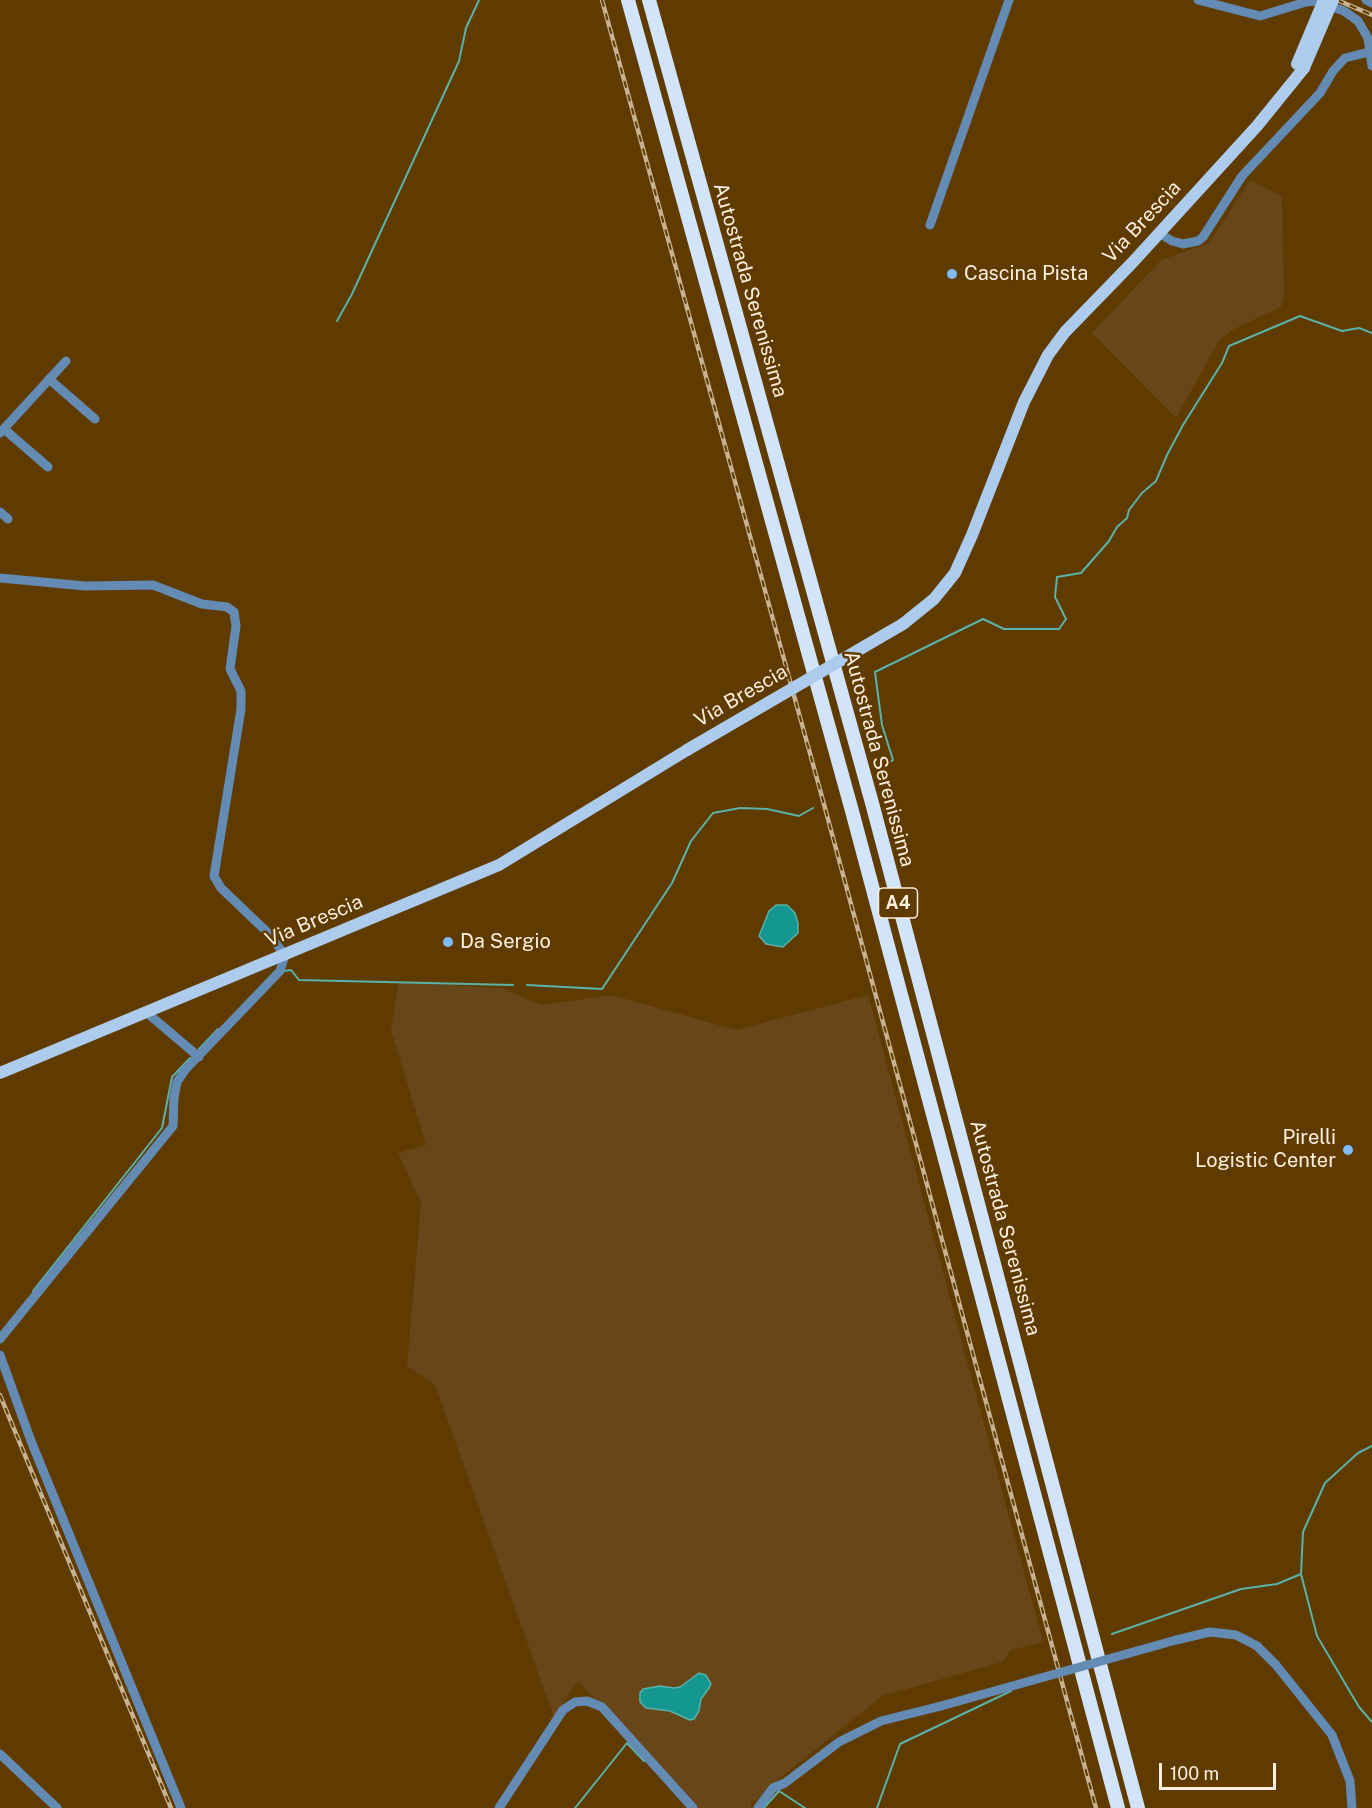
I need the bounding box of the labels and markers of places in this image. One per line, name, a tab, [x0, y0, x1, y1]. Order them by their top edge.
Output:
place label: Cascina Pista	[964, 262, 1088, 286]
marker: Cascina Pista	[945, 267, 959, 281]
place label: Da Sergio	[460, 930, 551, 954]
marker: Da Sergio	[441, 935, 455, 949]
place label: Pirelli Logistic Center	[1195, 1126, 1336, 1173]
marker: Pirelli Logistic Center	[1341, 1143, 1355, 1157]

